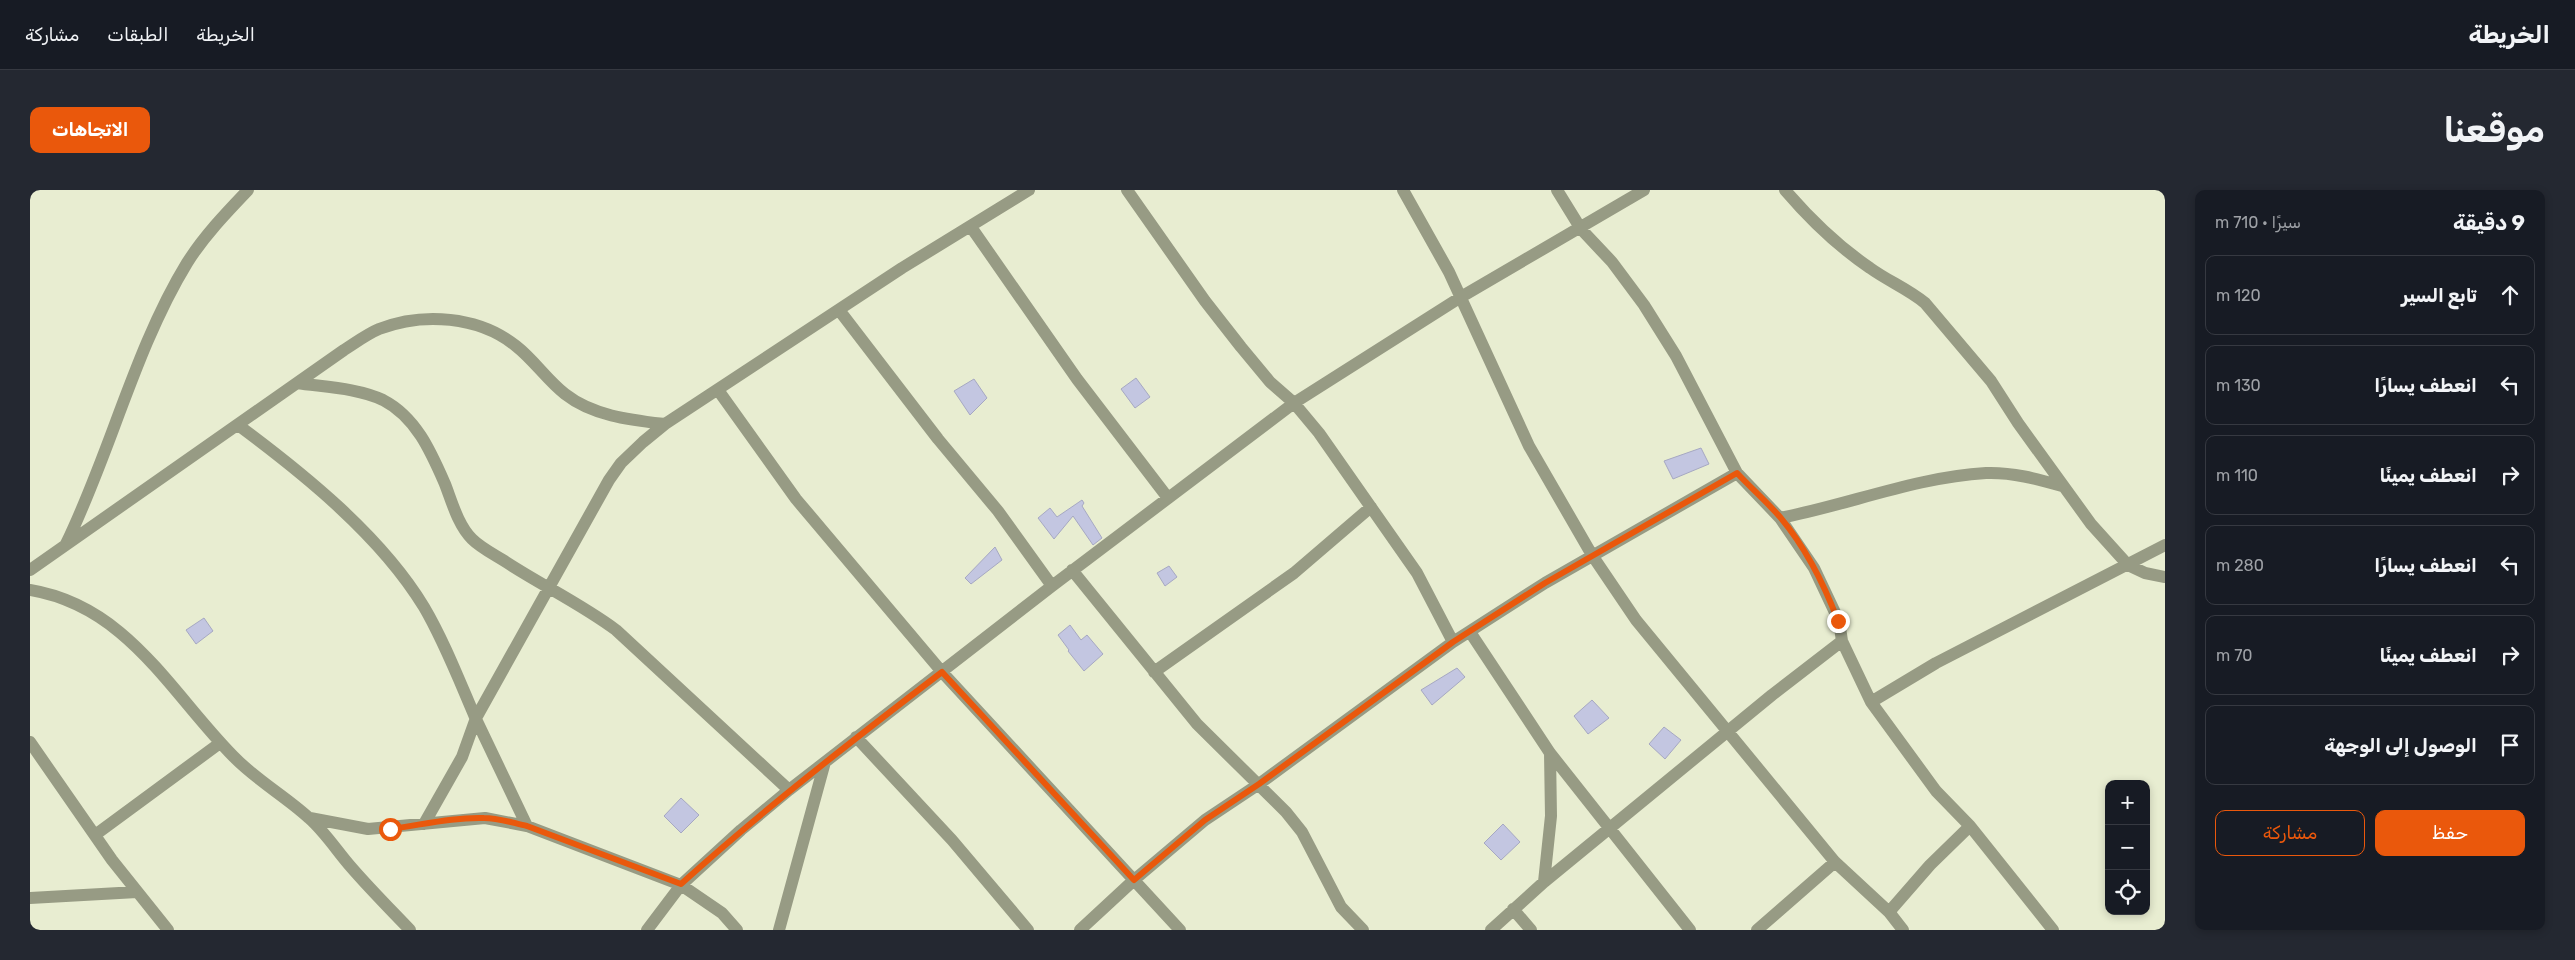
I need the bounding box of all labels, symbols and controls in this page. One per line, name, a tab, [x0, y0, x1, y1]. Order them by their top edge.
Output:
text: الخريطة	[2469, 21, 2550, 49]
text: مشاركة	[25, 24, 79, 46]
text: الطبقات	[107, 24, 168, 46]
text: الخريطة	[196, 24, 255, 46]
button: الاتجاهات	[30, 107, 150, 153]
text: موقعنا	[2443, 109, 2545, 151]
text: 9 دقيقة	[2453, 210, 2525, 235]
text: سيرًا · 710 m	[2215, 213, 2301, 232]
icon: ahead	[2496, 281, 2524, 309]
text: تابع السير	[2401, 284, 2477, 307]
text: 120 m	[2216, 286, 2261, 305]
icon: left	[2496, 371, 2524, 399]
text: انعطف يسارًا	[2374, 374, 2477, 397]
text: 130 m	[2216, 376, 2261, 395]
icon: right	[2496, 461, 2524, 489]
text: انعطف يمينًا	[2380, 464, 2477, 487]
text: 110 m	[2216, 466, 2258, 485]
icon: left	[2496, 551, 2524, 579]
text: انعطف يسارًا	[2374, 554, 2477, 577]
text: 280 m	[2216, 556, 2264, 575]
route end	[1827, 610, 1850, 633]
icon: right	[2496, 641, 2524, 669]
text: انعطف يمينًا	[2380, 644, 2477, 667]
text: 70 m	[2216, 646, 2253, 665]
icon: arrive	[2496, 731, 2524, 759]
text: الوصول إلى الوجهة	[2324, 734, 2477, 757]
map controls	[2105, 780, 2150, 915]
button: +	[2105, 780, 2150, 825]
button: مشاركة	[2215, 810, 2365, 856]
button: حفظ	[2375, 810, 2525, 856]
route start	[379, 818, 402, 841]
button: −	[2105, 825, 2150, 870]
button: locate	[2105, 870, 2150, 915]

